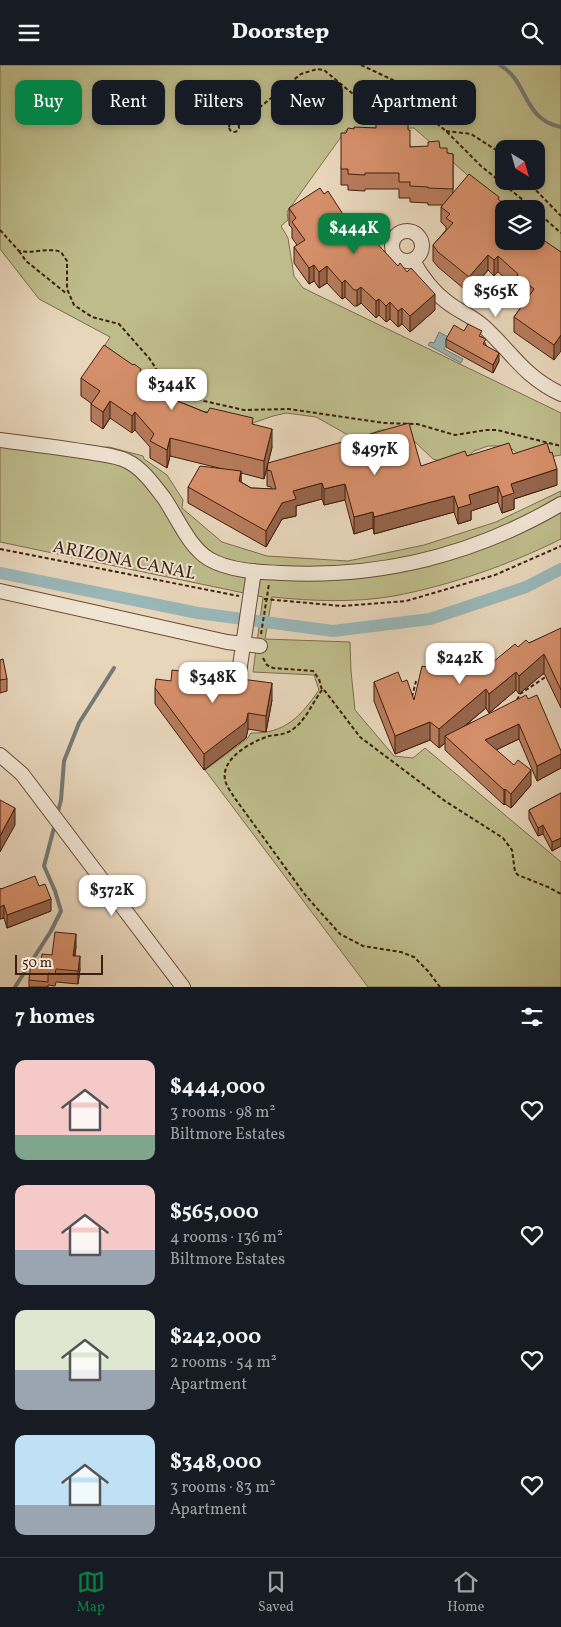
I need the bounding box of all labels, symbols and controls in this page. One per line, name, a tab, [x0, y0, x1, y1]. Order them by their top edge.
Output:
text: Doorstep	[232, 17, 329, 48]
icon: menu	[15, 19, 43, 47]
icon: search	[518, 19, 546, 47]
chip: Buy	[15, 80, 82, 125]
chip: Rent	[92, 80, 165, 125]
chip: Filters	[175, 80, 261, 125]
chip: New	[271, 80, 343, 125]
chip: Apartment	[353, 80, 476, 125]
north arrow	[495, 140, 545, 190]
map controls	[495, 140, 545, 250]
button: layers	[495, 200, 545, 250]
pin: $444K	[319, 213, 389, 255]
text: $444K	[329, 218, 379, 240]
pin: $565K	[461, 275, 531, 318]
text: $565K	[474, 281, 518, 303]
pin: $344K	[137, 369, 207, 411]
text: $344K	[148, 374, 196, 396]
pin: $497K	[340, 433, 410, 476]
text: $497K	[352, 439, 398, 461]
street label: ARIZONA CANAL	[50, 535, 198, 587]
pin: $242K	[425, 643, 495, 685]
text: $242K	[437, 648, 483, 670]
pin: $348K	[178, 661, 248, 704]
text: $348K	[190, 667, 236, 689]
pin: $372K	[77, 875, 147, 917]
text: $372K	[90, 880, 134, 902]
scale bar	[15, 952, 102, 975]
text: 50 m	[22, 954, 52, 973]
text: 7 homes	[15, 1003, 95, 1032]
icon: filters	[518, 1003, 546, 1031]
text: $444,000	[170, 1073, 265, 1102]
icon: home	[55, 1080, 115, 1140]
icon: heart	[518, 1096, 546, 1124]
text: 3 rooms · 98 m²	[170, 1102, 275, 1124]
text: Biltmore Estates	[170, 1124, 285, 1146]
text: $565,000	[170, 1198, 259, 1227]
icon: home	[55, 1205, 115, 1265]
icon: heart	[518, 1221, 546, 1249]
text: 4 rooms · 136 m²	[170, 1227, 283, 1249]
text: Biltmore Estates	[170, 1249, 285, 1271]
text: $242,000	[170, 1323, 261, 1352]
icon: home	[55, 1330, 115, 1390]
icon: heart	[518, 1346, 546, 1374]
text: 2 rooms · 54 m²	[170, 1352, 277, 1374]
text: Apartment	[170, 1374, 247, 1396]
text: $348,000	[170, 1448, 261, 1477]
icon: home	[55, 1455, 115, 1515]
icon: heart	[518, 1471, 546, 1499]
text: 3 rooms · 83 m²	[170, 1477, 275, 1499]
text: Apartment	[170, 1499, 247, 1521]
tab: Map	[77, 1568, 105, 1617]
tab: Saved	[258, 1568, 294, 1617]
tab: Home	[447, 1568, 484, 1617]

